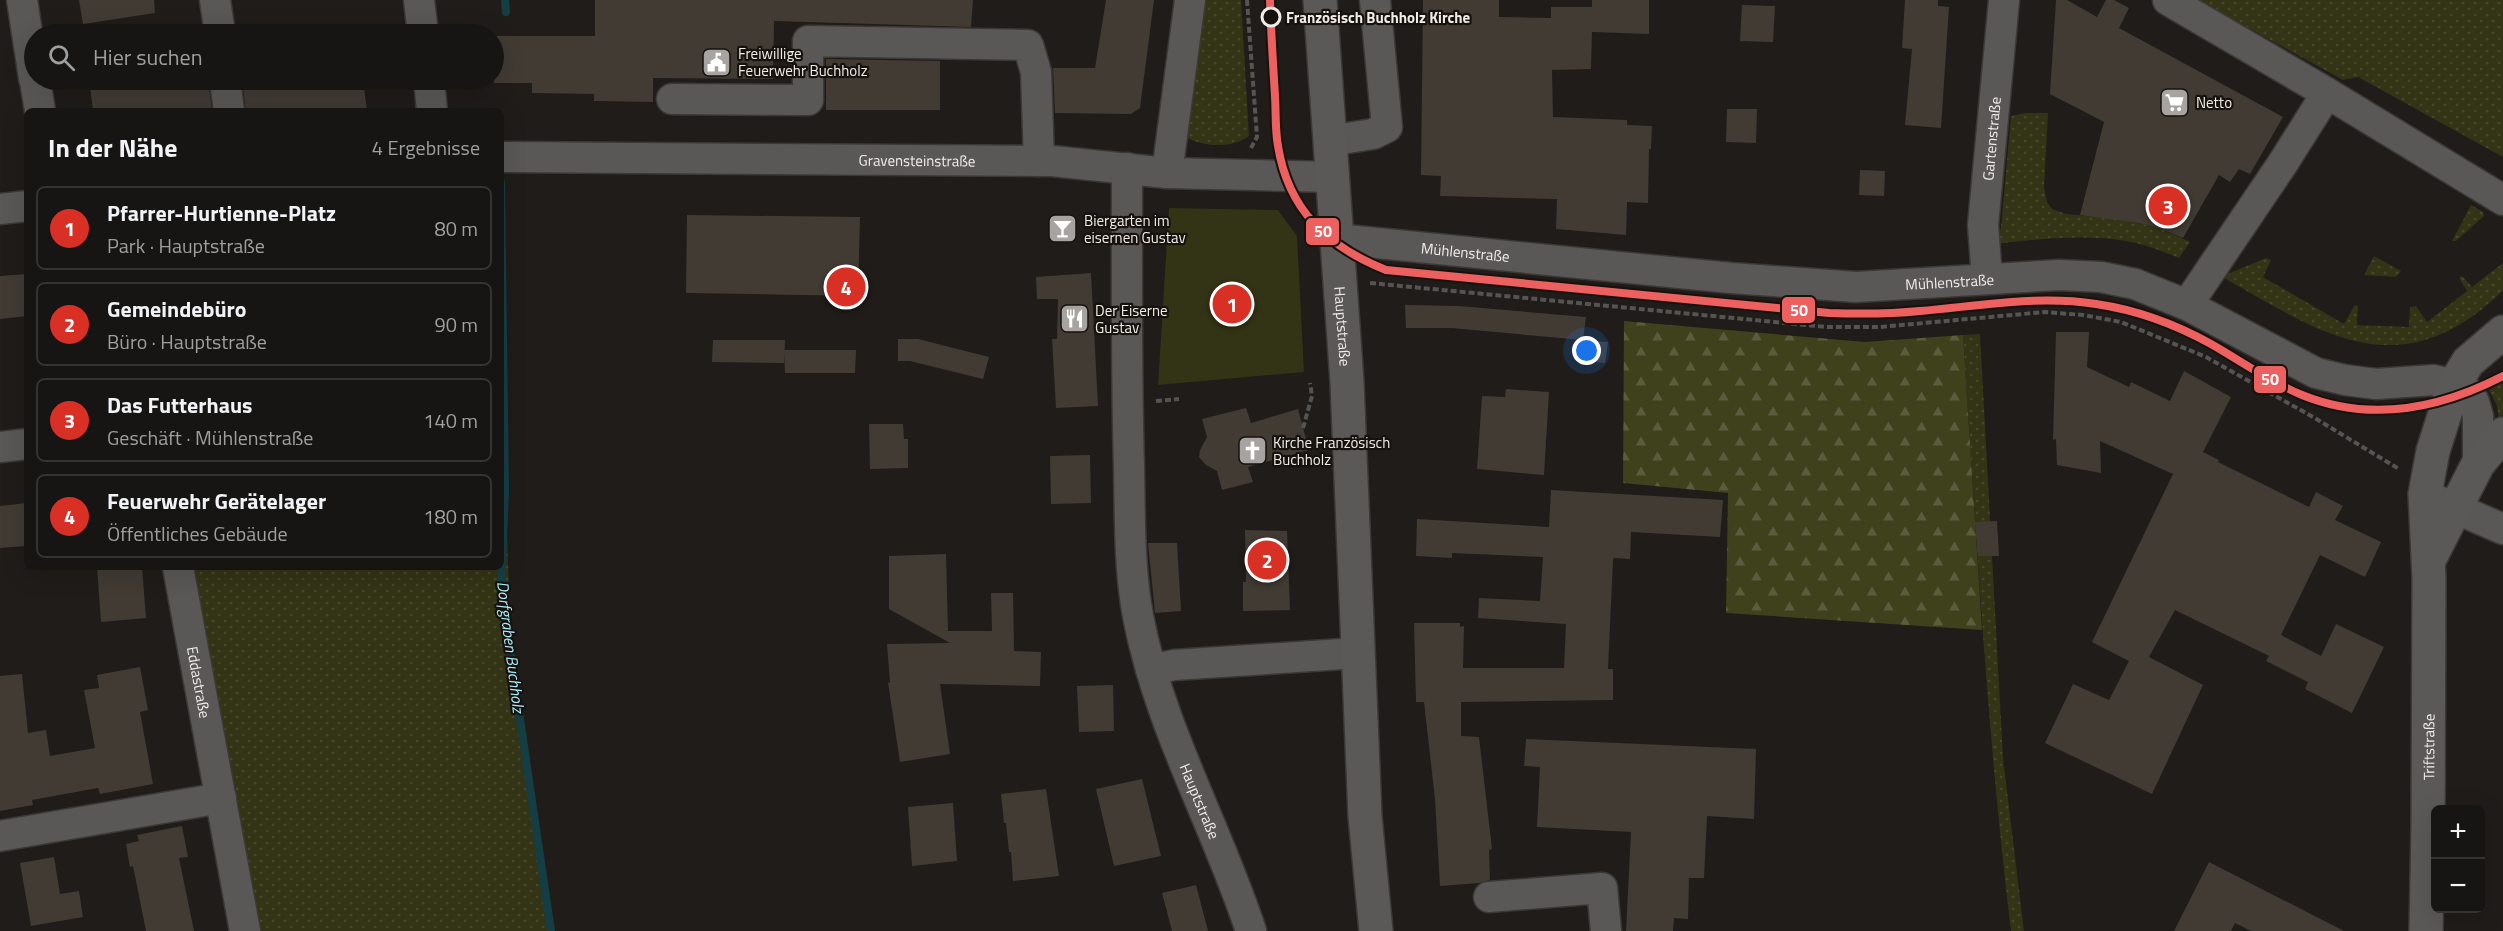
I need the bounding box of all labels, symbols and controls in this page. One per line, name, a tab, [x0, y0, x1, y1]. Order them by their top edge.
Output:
place label: Französisch Buchholz Kirche	[1286, 6, 1471, 29]
marker: Französisch Buchholz Kirche	[1261, 7, 1281, 27]
search box	[24, 24, 504, 90]
text: Hier suchen	[93, 40, 202, 74]
icon: search	[45, 41, 78, 74]
place label: Freiwillige Feuerwehr Buchholz	[738, 42, 868, 82]
public building icon: Freiwillige Feuerwehr Buchholz	[701, 46, 733, 78]
supermarket icon: Netto	[2159, 86, 2191, 118]
place label: Netto	[2196, 91, 2232, 114]
street label: Gartenstraße	[1976, 96, 2006, 181]
text: In der Nähe	[48, 128, 177, 167]
text: 4 Ergebnisse	[372, 132, 480, 163]
street label: Gravensteinstraße	[858, 148, 976, 172]
pin: 3	[2148, 184, 2188, 228]
text: Pfarrer-Hurtienne-Platz	[107, 196, 336, 230]
place label: Biergarten im eisernen Gustav	[1084, 209, 1186, 249]
text: 1	[64, 213, 75, 244]
text: 80 m	[434, 213, 478, 244]
bar icon: Biergarten im eisernen Gustav	[1047, 213, 1079, 245]
line badge: 50	[1305, 217, 1340, 246]
text: 50	[1314, 219, 1332, 243]
text: Park · Hauptstraße	[107, 230, 265, 261]
street label: Mühlenstraße	[1420, 236, 1511, 268]
pin: 4	[826, 264, 866, 310]
street label: Mühlenstraße	[1905, 267, 1995, 296]
pin: 1	[1212, 282, 1252, 326]
street label: Hauptstraße	[1329, 286, 1357, 367]
text: Gemeindebüro	[107, 292, 247, 326]
line badge: 50	[1781, 296, 1816, 324]
text: 50	[1790, 298, 1808, 322]
place label: Der Eiserne Gustav	[1095, 299, 1168, 339]
restaurant icon: Der Eiserne Gustav	[1058, 303, 1090, 335]
text: 2	[64, 309, 75, 340]
text: 90 m	[434, 309, 478, 340]
text: Büro · Hauptstraße	[107, 326, 267, 357]
your location	[1572, 336, 1601, 365]
line badge: 50	[2253, 365, 2287, 394]
text: 50	[2261, 367, 2279, 391]
text: Das Futterhaus	[107, 388, 252, 422]
text: 3	[64, 405, 75, 436]
text: 140 m	[423, 405, 478, 436]
text: Geschäft · Mühlenstraße	[107, 422, 313, 453]
place label: Kirche Französisch Buchholz	[1273, 431, 1390, 471]
church icon: Kirche Französisch Buchholz	[1236, 435, 1268, 467]
text: Feuerwehr Gerätelager	[107, 484, 326, 518]
text: 4	[64, 501, 75, 532]
text: 180 m	[423, 501, 478, 532]
text: Öffentliches Gebäude	[107, 518, 288, 549]
pin: 2	[1248, 538, 1286, 582]
water label: Dorfgraben Buchholz	[491, 580, 531, 716]
street label: Eddastraße	[181, 644, 217, 720]
street label: Triftstraße	[2417, 714, 2440, 780]
street label: Hauptstraße	[1174, 760, 1226, 842]
map controls	[2431, 805, 2485, 913]
button: +	[2431, 805, 2485, 859]
button: −	[2431, 859, 2485, 913]

